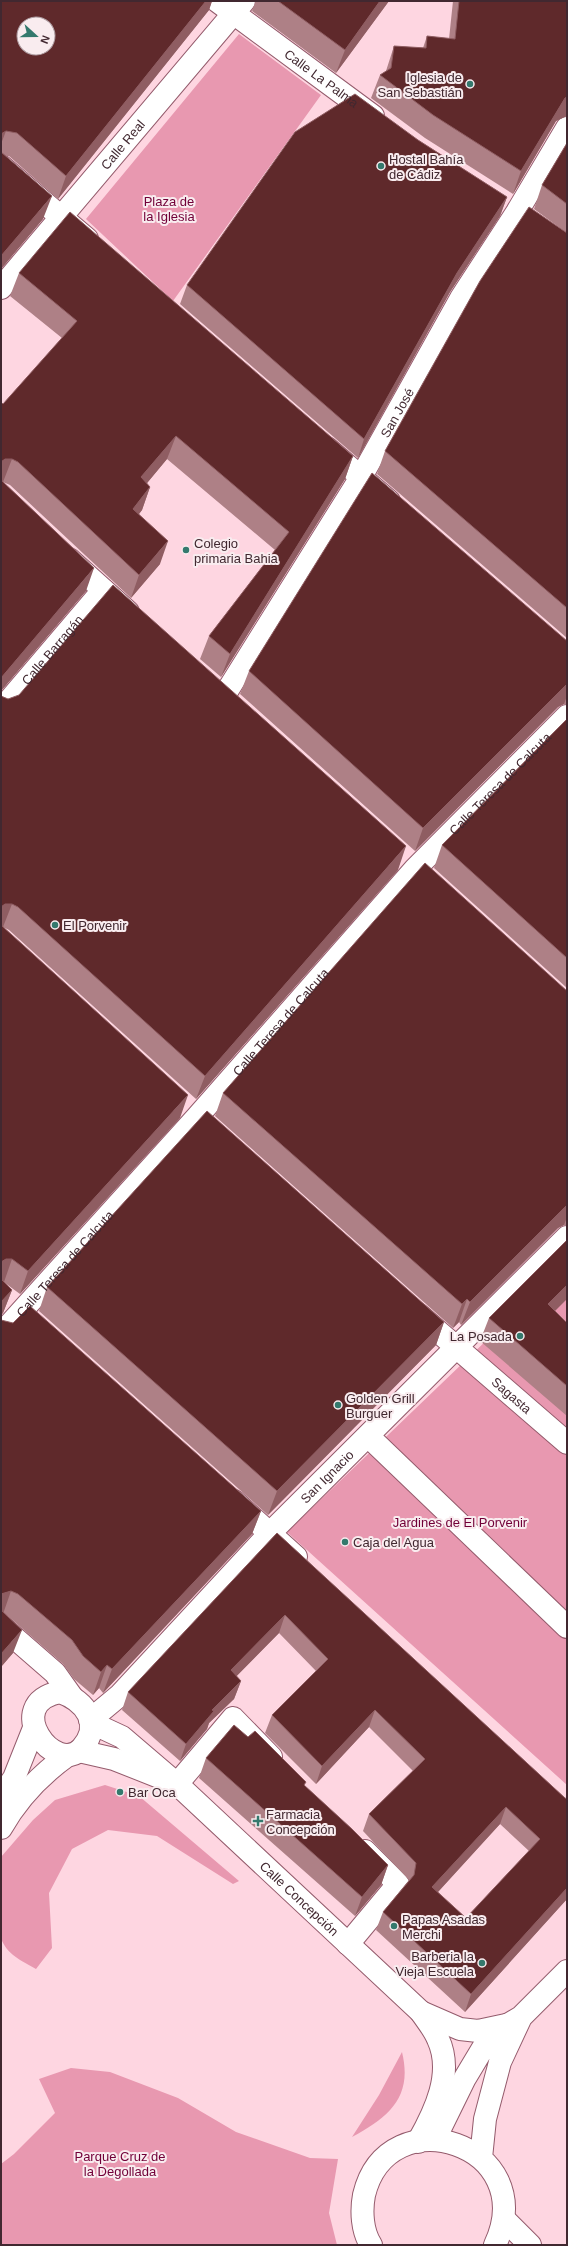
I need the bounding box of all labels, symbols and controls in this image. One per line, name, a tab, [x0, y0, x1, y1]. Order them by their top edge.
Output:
north arrow	[16, 16, 56, 56]
text: N	[38, 34, 52, 45]
street label: Calle La Palma	[282, 46, 362, 111]
place label: Iglesia de San Sebastián	[377, 70, 462, 100]
marker: Iglesia de San Sebastián	[465, 79, 475, 89]
street label: Calle Real	[97, 117, 148, 172]
place label: Hostal Bahía de Cádiz	[389, 152, 464, 182]
marker: Hostal Bahía de Cádiz	[376, 161, 386, 171]
park label: Plaza de la Iglesia	[143, 194, 195, 224]
street label: San José	[377, 385, 417, 440]
place label: Colegio primaria Bahia	[194, 536, 279, 566]
marker: Colegio primaria Bahia	[181, 545, 191, 555]
street label: Calle Barragán	[18, 612, 86, 688]
street label: Calle Teresa de Calcuta	[446, 729, 554, 838]
place label: El Porvenir	[63, 918, 127, 933]
marker: El Porvenir	[50, 920, 60, 930]
street label: Calle Teresa de Calcuta	[229, 965, 332, 1079]
street label: Calle Teresa de Calcuta	[13, 1207, 117, 1320]
place label: La Posada	[450, 1329, 513, 1344]
marker: La Posada	[515, 1331, 525, 1341]
street label: Sagasta	[489, 1374, 535, 1417]
place label: Golden Grill Burguer	[346, 1391, 415, 1421]
marker: Golden Grill Burguer	[333, 1400, 343, 1410]
street label: San Ignacio	[297, 1447, 356, 1506]
park label: Jardines de El Porvenir	[393, 1515, 528, 1530]
place label: Caja del Agua	[353, 1535, 435, 1550]
marker: Caja del Agua	[340, 1537, 350, 1547]
place label: Bar Oca	[128, 1785, 176, 1800]
marker: Bar Oca	[115, 1787, 125, 1797]
place label: Farmacia Concepción	[266, 1807, 335, 1837]
marker: Farmacia Concepción	[253, 1816, 263, 1826]
street label: Calle Concepción	[257, 1858, 342, 1939]
place label: Papas Asadas Merchi	[402, 1912, 486, 1942]
marker: Papas Asadas Merchi	[389, 1921, 399, 1931]
place label: Barberia la Vieja Escuela	[395, 1949, 475, 1979]
marker: Barberia la Vieja Escuela	[477, 1958, 487, 1968]
park label: Parque Cruz de la Degollada	[74, 2149, 166, 2179]

